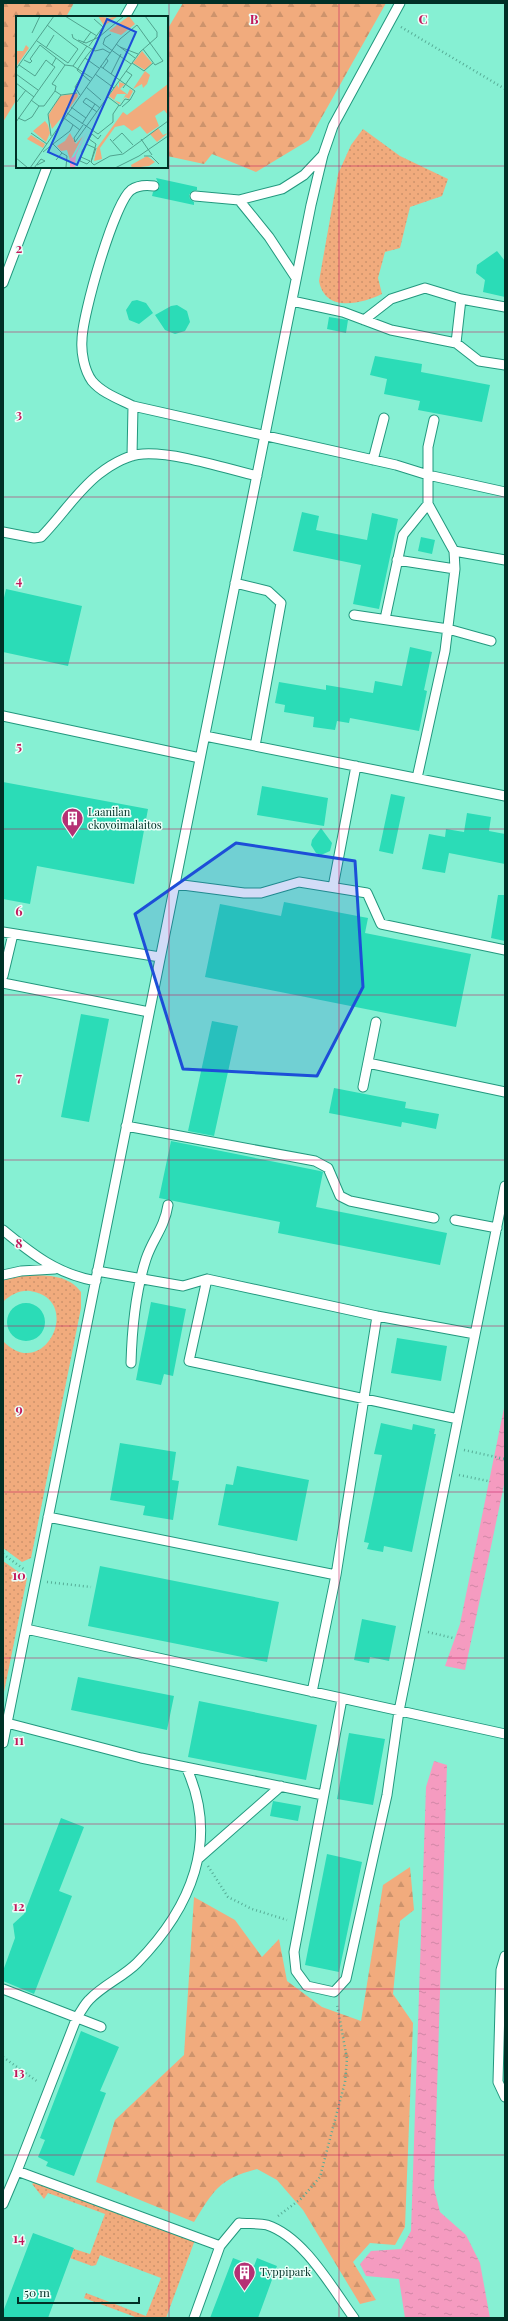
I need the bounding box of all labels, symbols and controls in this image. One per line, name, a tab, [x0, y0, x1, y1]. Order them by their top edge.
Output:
text: B	[250, 10, 259, 27]
text: C	[418, 10, 428, 27]
inset map	[16, 16, 168, 168]
text: 2	[16, 239, 23, 256]
text: 3	[16, 405, 22, 422]
text: 4	[16, 571, 23, 588]
text: 5	[16, 737, 22, 754]
place label: Laanilan ekovoimalaitos	[88, 804, 162, 832]
building icon: Laanilan ekovoimalaitos	[60, 805, 86, 838]
text: 6	[15, 902, 23, 919]
text: 7	[16, 1068, 22, 1085]
text: 8	[15, 1234, 23, 1251]
text: 9	[15, 1400, 23, 1417]
text: 10	[12, 1566, 26, 1583]
text: 11	[14, 1731, 24, 1748]
text: 12	[13, 1897, 25, 1914]
text: 13	[13, 2063, 25, 2080]
text: 14	[13, 2229, 25, 2246]
building icon: Typpipark	[231, 2259, 257, 2292]
place label: Typpipark	[260, 2264, 311, 2279]
scale bar	[18, 2279, 139, 2305]
text: 50 m	[24, 2284, 50, 2300]

